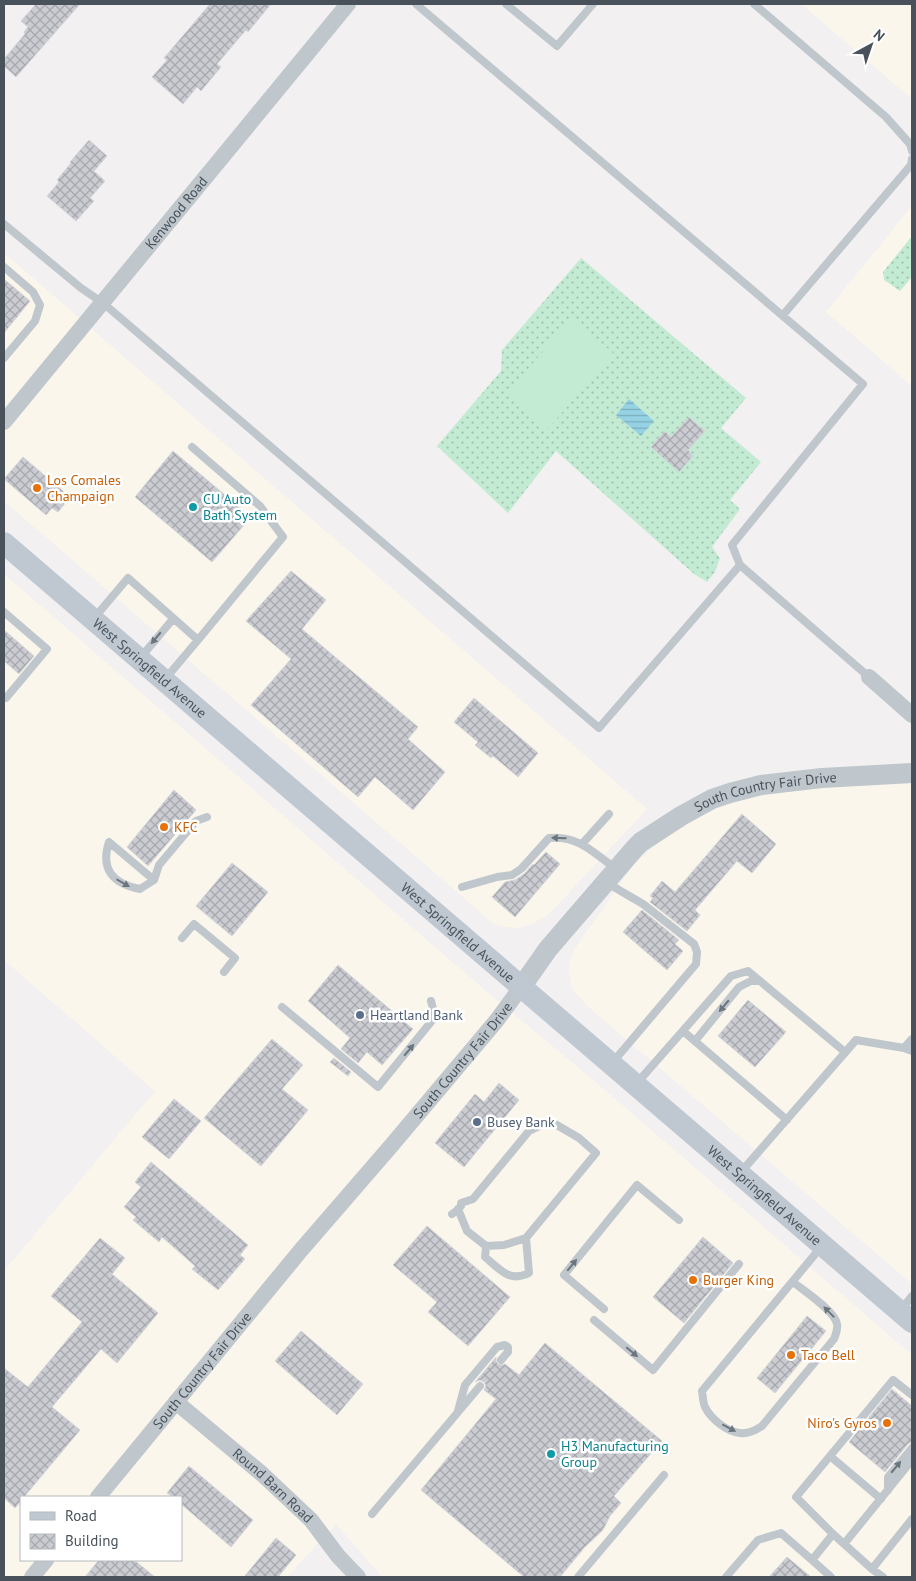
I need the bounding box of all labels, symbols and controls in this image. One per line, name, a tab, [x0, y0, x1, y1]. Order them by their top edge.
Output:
north arrow	[846, 20, 896, 70]
text: N	[870, 25, 889, 45]
street label: Kenwood Road	[141, 173, 211, 253]
place label: Los Comales Champaign	[47, 471, 121, 505]
marker: Los Comales Champaign	[31, 482, 43, 494]
place label: CU Auto Bath System	[203, 490, 277, 524]
marker: CU Auto Bath System	[187, 501, 199, 513]
street label: West Springfield Avenue	[89, 614, 210, 722]
one-way arrow	[151, 632, 162, 645]
street label: South Country Fair Drive	[691, 768, 837, 816]
place label: KFC	[174, 818, 198, 836]
marker: KFC	[158, 821, 170, 833]
one-way arrow	[551, 834, 567, 842]
street label: West Springfield Avenue	[397, 878, 519, 986]
one-way arrow	[115, 879, 130, 887]
street label: South Country Fair Drive	[409, 998, 516, 1122]
one-way arrow	[719, 999, 730, 1012]
place label: Heartland Bank	[370, 1006, 463, 1024]
marker: Heartland Bank	[354, 1009, 366, 1021]
one-way arrow	[403, 1044, 414, 1056]
place label: Busey Bank	[487, 1113, 555, 1131]
marker: Busey Bank	[471, 1116, 483, 1128]
street label: West Springfield Avenue	[704, 1141, 825, 1249]
one-way arrow	[567, 1258, 578, 1271]
place label: Burger King	[703, 1271, 774, 1289]
marker: Burger King	[687, 1274, 699, 1286]
one-way arrow	[823, 1306, 835, 1318]
street label: South Country Fair Drive	[149, 1308, 255, 1432]
one-way arrow	[625, 1346, 637, 1358]
place label: Taco Bell	[801, 1346, 855, 1364]
marker: Taco Bell	[785, 1349, 797, 1361]
place label: Niro's Gyros	[807, 1414, 877, 1432]
marker: Niro's Gyros	[881, 1417, 893, 1429]
one-way arrow	[722, 1424, 736, 1432]
place label: H3 Manufacturing Group	[561, 1437, 669, 1471]
street label: Round Barn Road	[229, 1444, 317, 1527]
marker: H3 Manufacturing Group	[545, 1448, 557, 1460]
one-way arrow	[891, 1461, 902, 1474]
legend	[20, 1496, 182, 1561]
text: Road	[65, 1506, 97, 1525]
text: Building	[65, 1531, 119, 1550]

